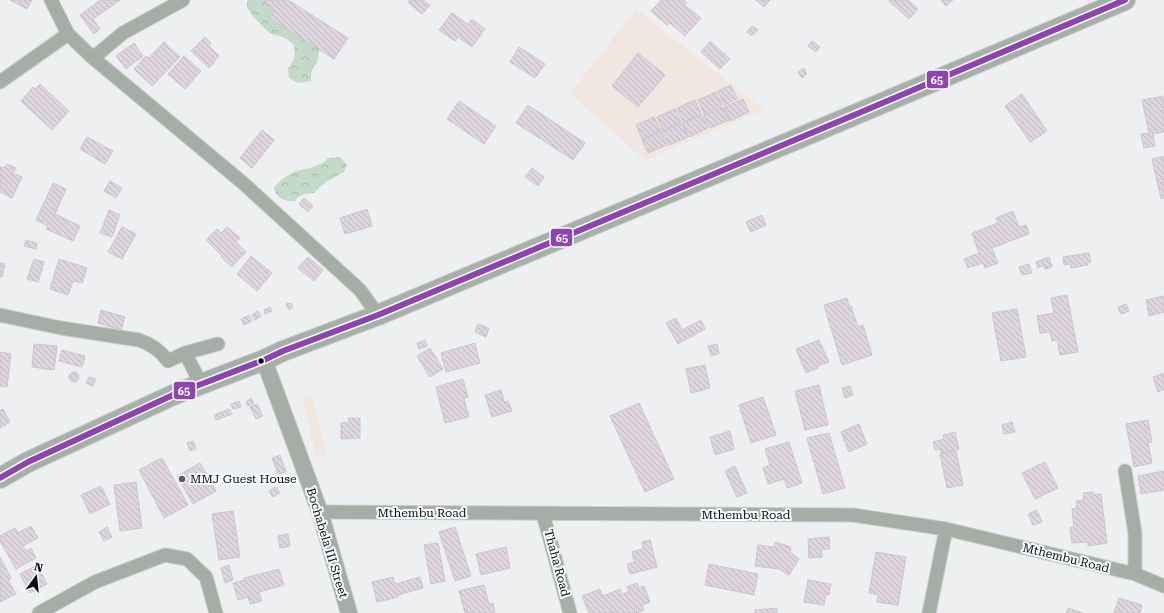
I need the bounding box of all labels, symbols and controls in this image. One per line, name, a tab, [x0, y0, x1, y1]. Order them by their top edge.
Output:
line badge: 65	[926, 70, 949, 89]
text: 65	[931, 74, 943, 87]
line badge: 65	[550, 228, 573, 247]
text: 65	[556, 232, 568, 245]
unlabelled marker	[256, 356, 266, 366]
line badge: 65	[173, 381, 196, 400]
text: 65	[178, 385, 190, 398]
place label: MMJ Guest House	[190, 472, 297, 486]
marker: MMJ Guest House	[177, 474, 187, 484]
street label: Bochabela III Street	[304, 486, 351, 600]
street label: Mthembu Road	[378, 506, 467, 520]
street label: Mthembu Road	[702, 508, 791, 522]
street label: Thaha Road	[541, 528, 573, 598]
street label: Mthembu Road	[1021, 540, 1111, 576]
north arrow	[16, 557, 56, 597]
text: N	[33, 560, 45, 575]

